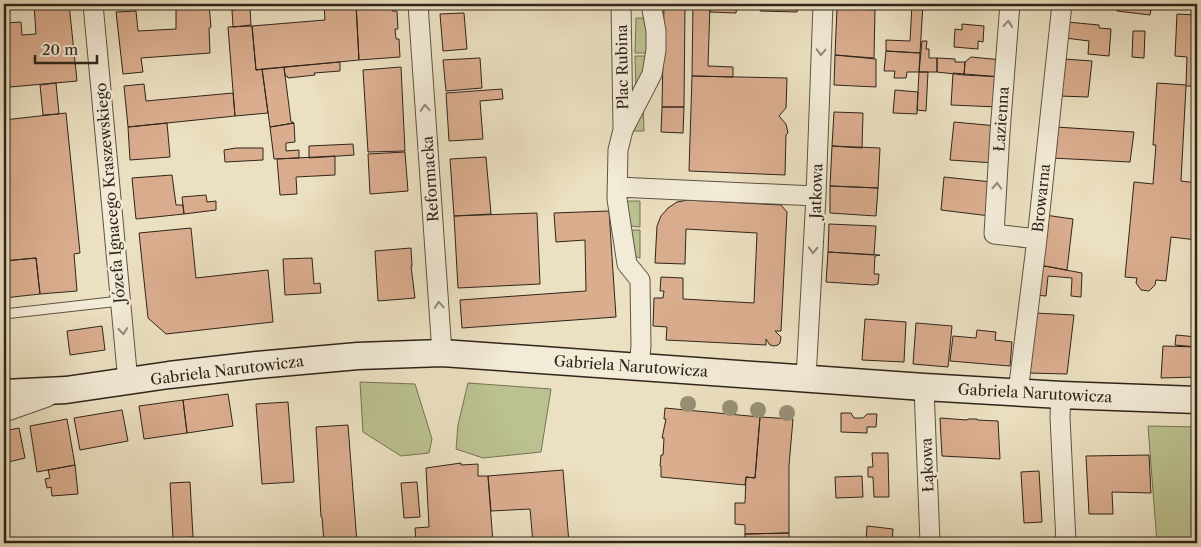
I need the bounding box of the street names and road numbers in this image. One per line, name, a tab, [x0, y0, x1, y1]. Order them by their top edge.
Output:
street label: Plac Rubina	[612, 24, 632, 110]
street label: Józefa Ignacego Kraszewskiego	[91, 82, 129, 306]
street label: Łazienna	[989, 86, 1013, 152]
street label: Reformacka	[418, 135, 442, 223]
street label: Jatkowa	[805, 163, 826, 221]
street label: Browarna	[1028, 163, 1054, 233]
street label: Gabriela Narutowicza	[149, 351, 305, 389]
street label: Gabriela Narutowicza	[553, 351, 709, 381]
street label: Gabriela Narutowicza	[957, 379, 1113, 407]
street label: Łąkowa	[917, 437, 937, 493]

